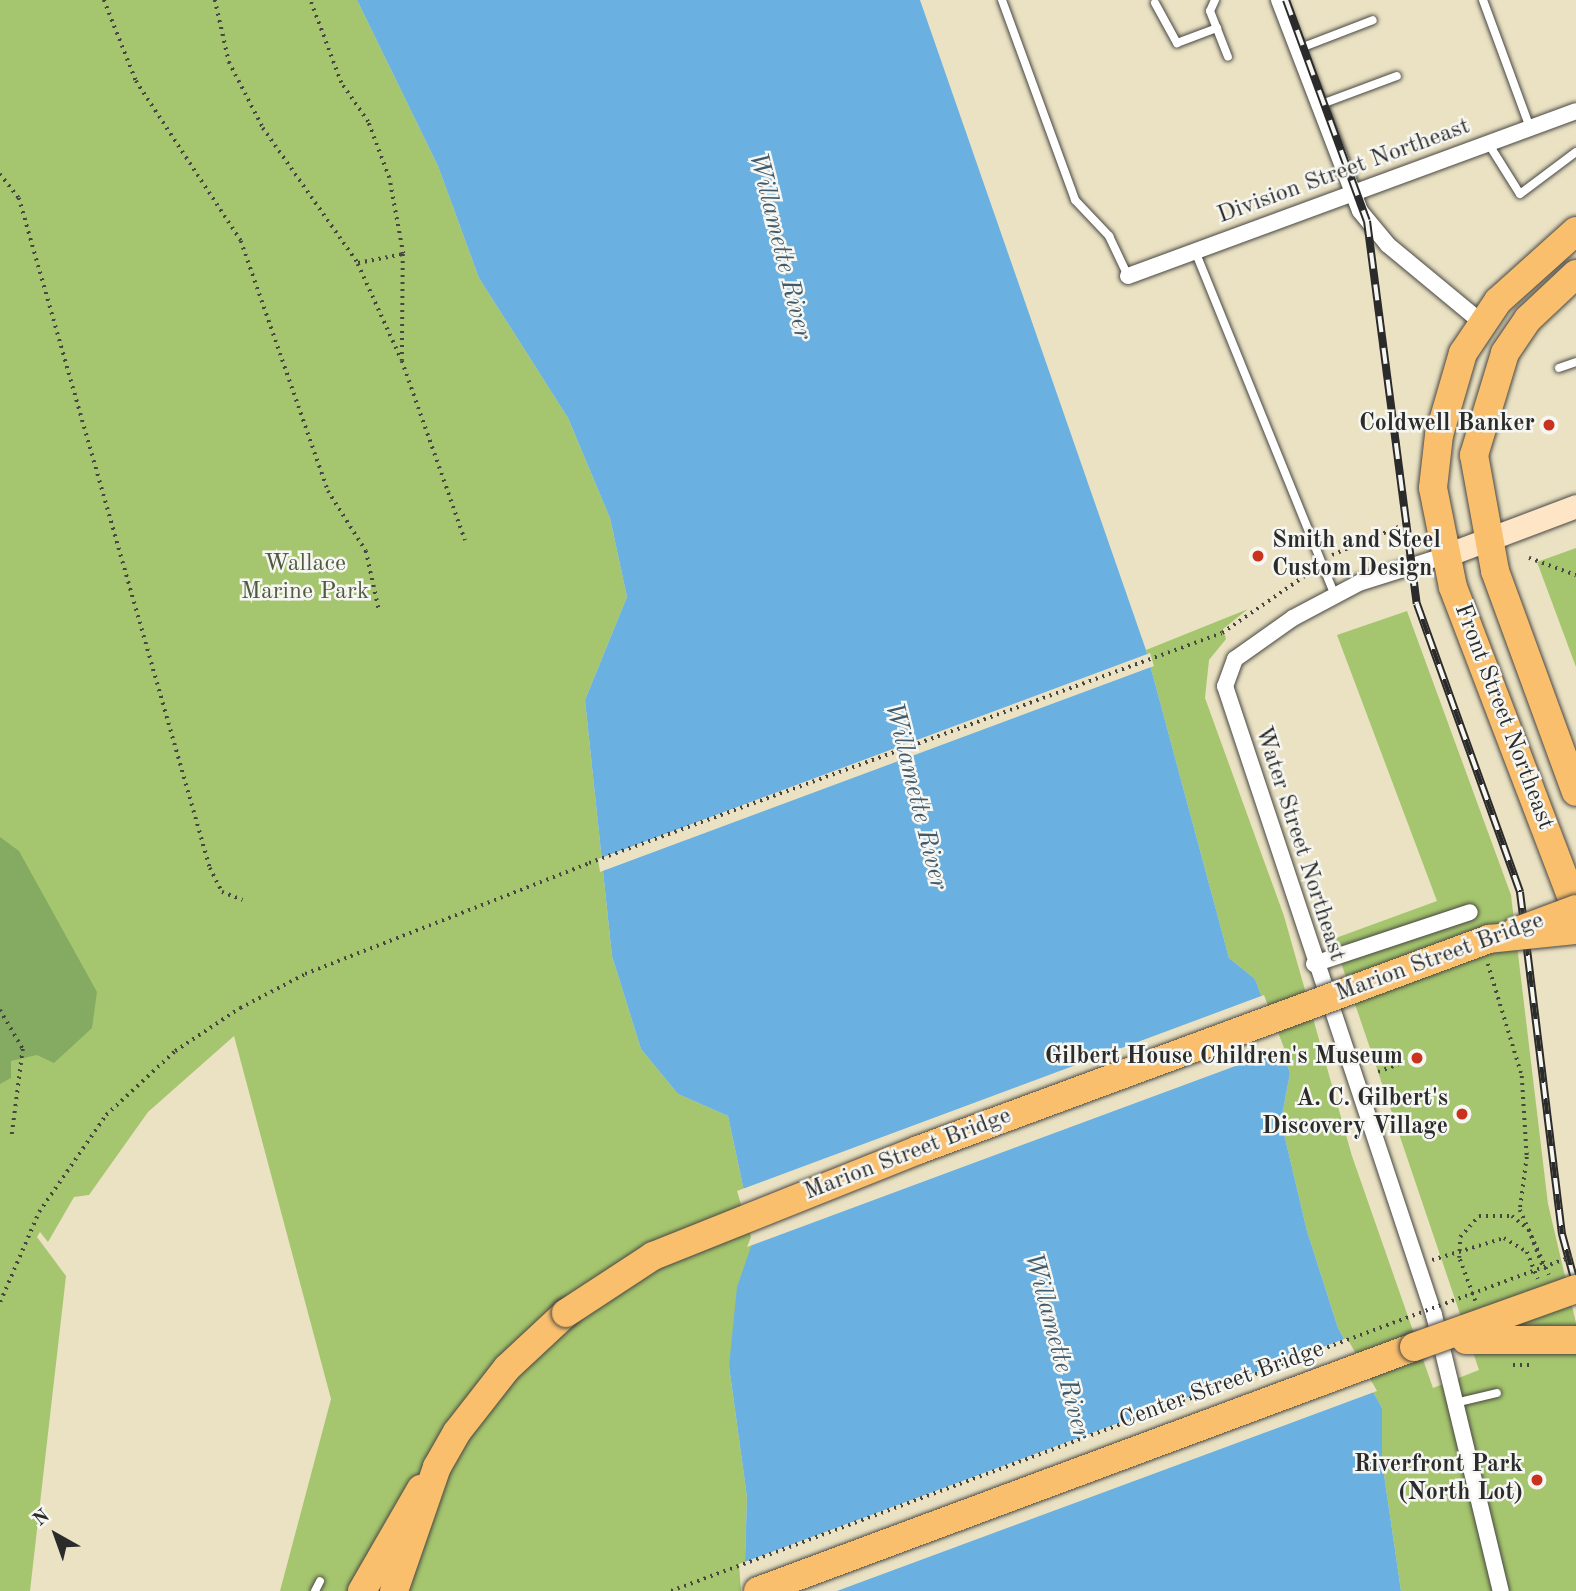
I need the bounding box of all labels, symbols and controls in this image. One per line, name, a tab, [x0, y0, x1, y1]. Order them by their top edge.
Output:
street label: Division Street Northeast	[1214, 113, 1474, 231]
water label: Willamette River	[741, 149, 817, 343]
place label: Coldwell Banker	[1359, 411, 1535, 439]
marker: Coldwell Banker	[1541, 417, 1557, 433]
place label: Smith and Steel Custom Design	[1272, 528, 1441, 584]
marker: Smith and Steel Custom Design	[1250, 548, 1266, 564]
park label: Wallace Marine Park	[241, 551, 369, 607]
street label: Front Street Northeast	[1447, 600, 1559, 834]
water label: Willamette River	[877, 699, 953, 893]
street label: Water Street Northeast	[1247, 723, 1351, 965]
street label: Marion Street Bridge	[1332, 907, 1548, 1009]
place label: Gilbert House Children's Museum	[1045, 1044, 1403, 1072]
marker: Gilbert House Children's Museum	[1409, 1050, 1425, 1066]
place label: A. C. Gilbert's Discovery Village	[1262, 1086, 1448, 1142]
street label: Marion Street Bridge	[800, 1102, 1016, 1208]
marker: A. C. Gilbert's Discovery Village	[1454, 1106, 1470, 1122]
water label: Willamette River	[1016, 1249, 1096, 1443]
street label: Center Street Bridge	[1116, 1336, 1328, 1436]
place label: Riverfront Park (North Lot)	[1354, 1452, 1523, 1508]
marker: Riverfront Park (North Lot)	[1529, 1472, 1545, 1488]
north arrow	[21, 1500, 91, 1570]
text: N	[31, 1507, 54, 1530]

